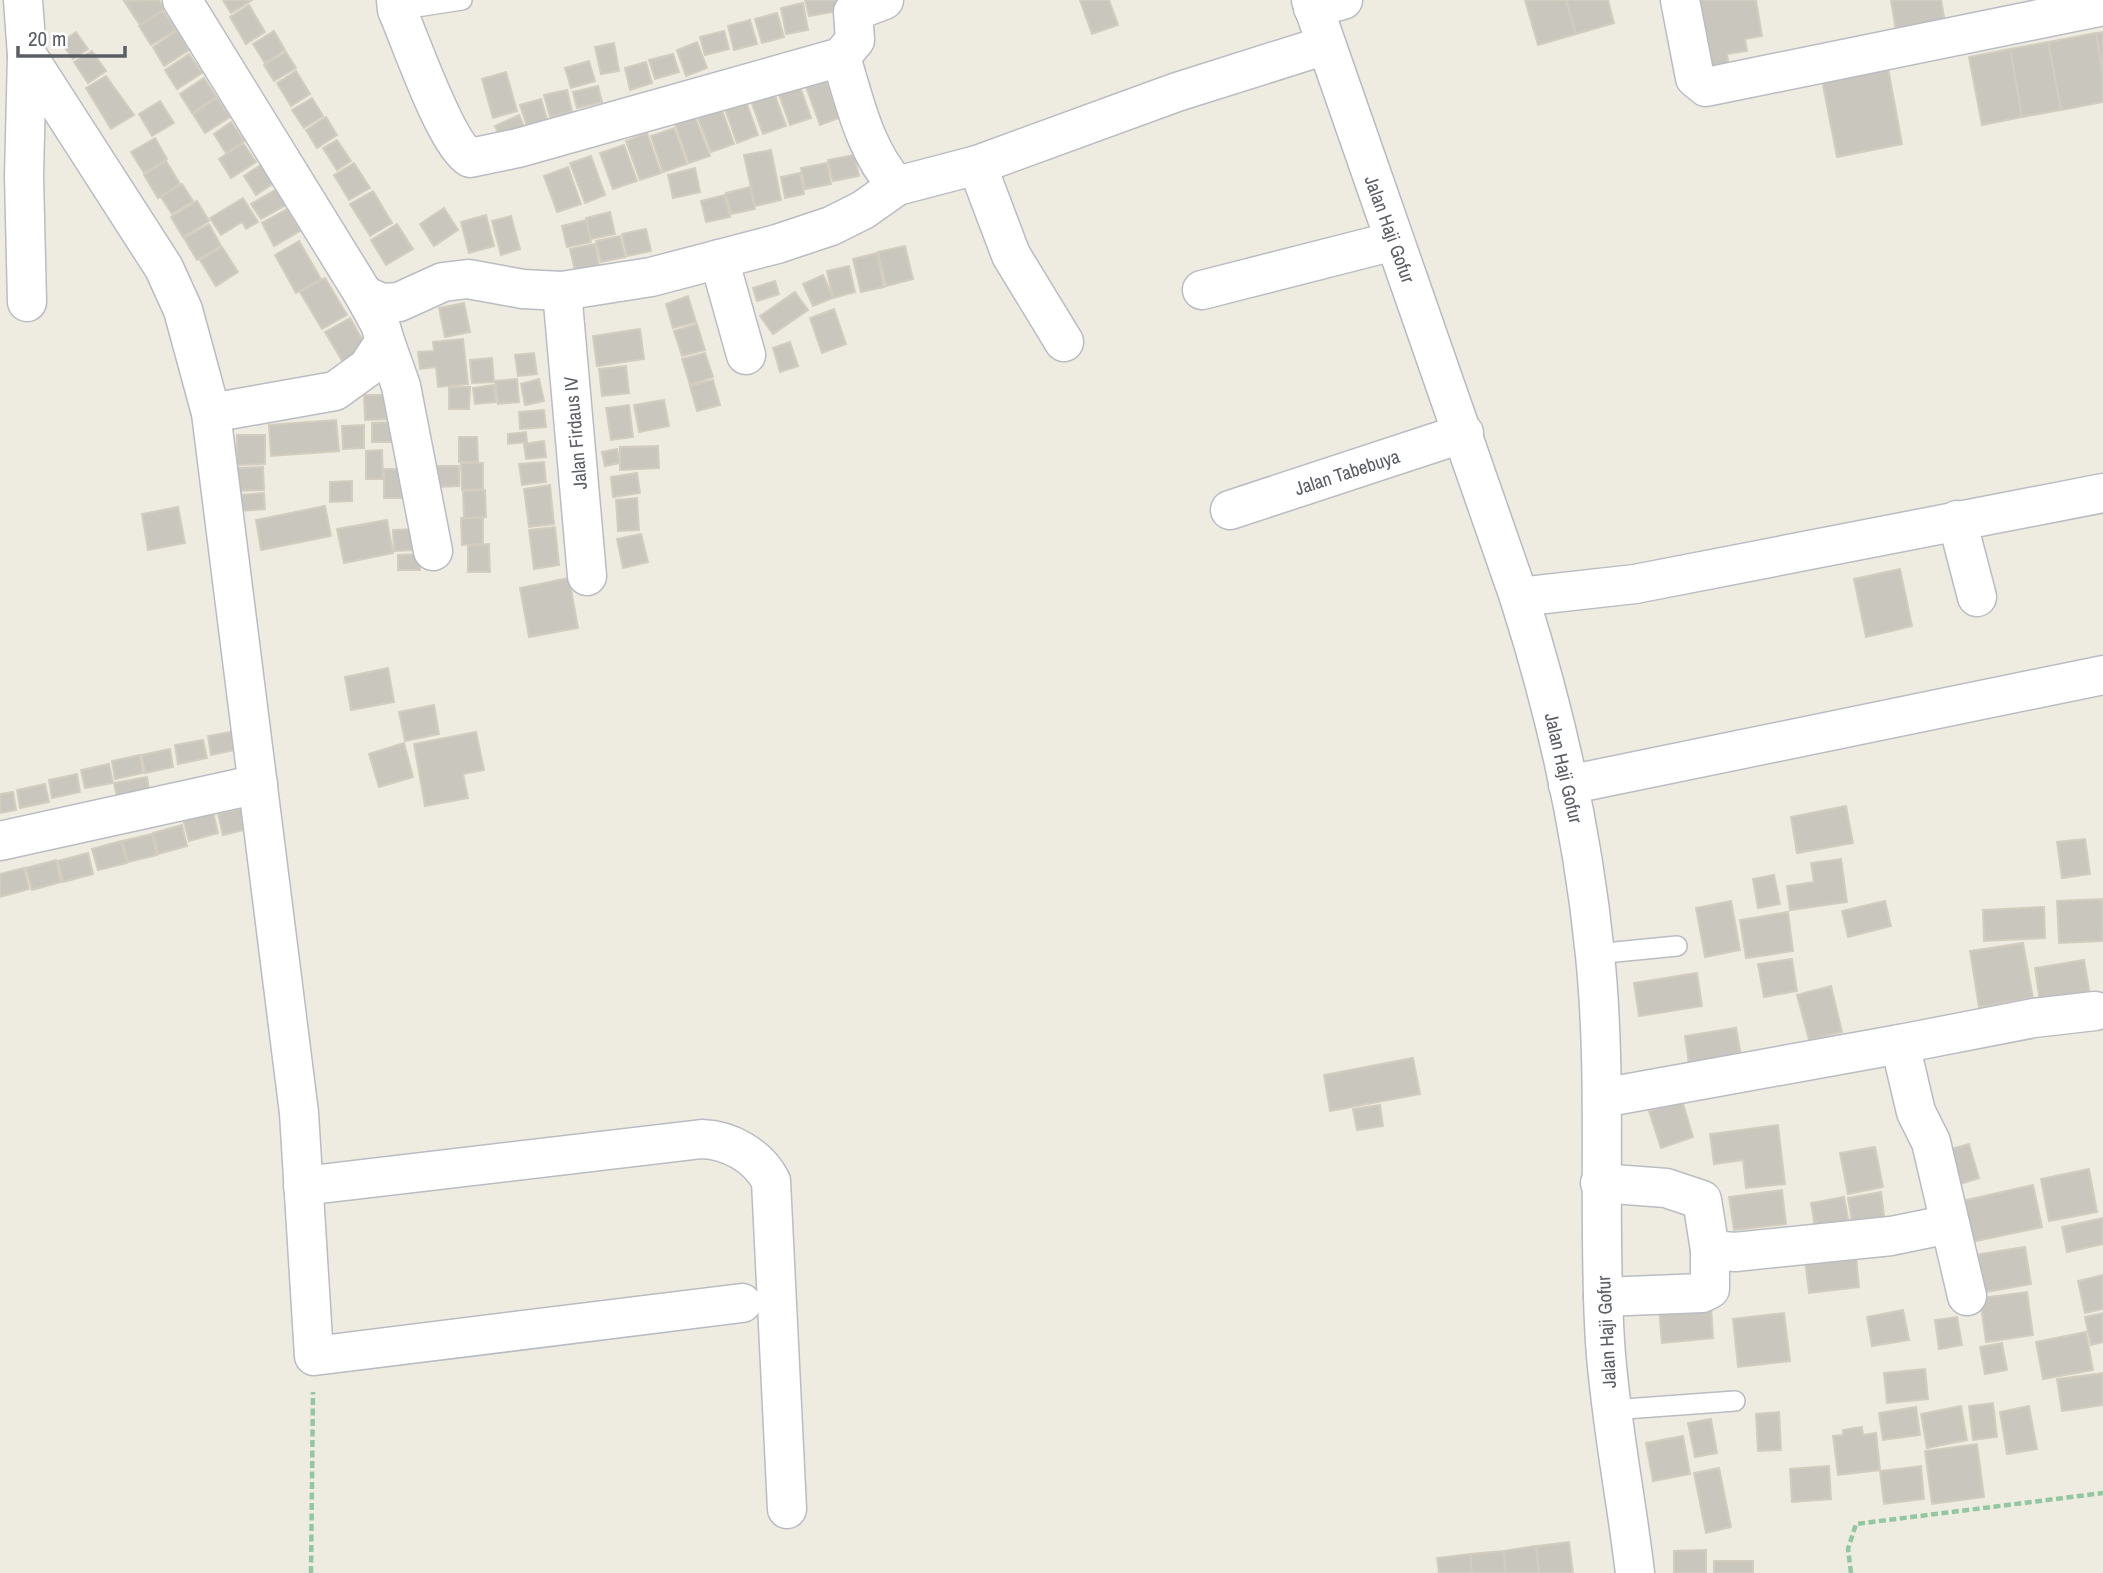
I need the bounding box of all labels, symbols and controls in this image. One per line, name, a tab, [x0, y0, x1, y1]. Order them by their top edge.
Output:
scale bar	[18, 14, 124, 58]
text: 20 m	[28, 24, 66, 53]
street label: Jalan Haji Gofur	[1359, 172, 1422, 287]
street label: Jalan Firdaus IV	[557, 375, 593, 491]
street label: Jalan Tabebuya	[1291, 443, 1403, 501]
street label: Jalan Haji Gofur	[1539, 710, 1590, 827]
street label: Jalan Haji Gofur	[1590, 1274, 1622, 1389]

